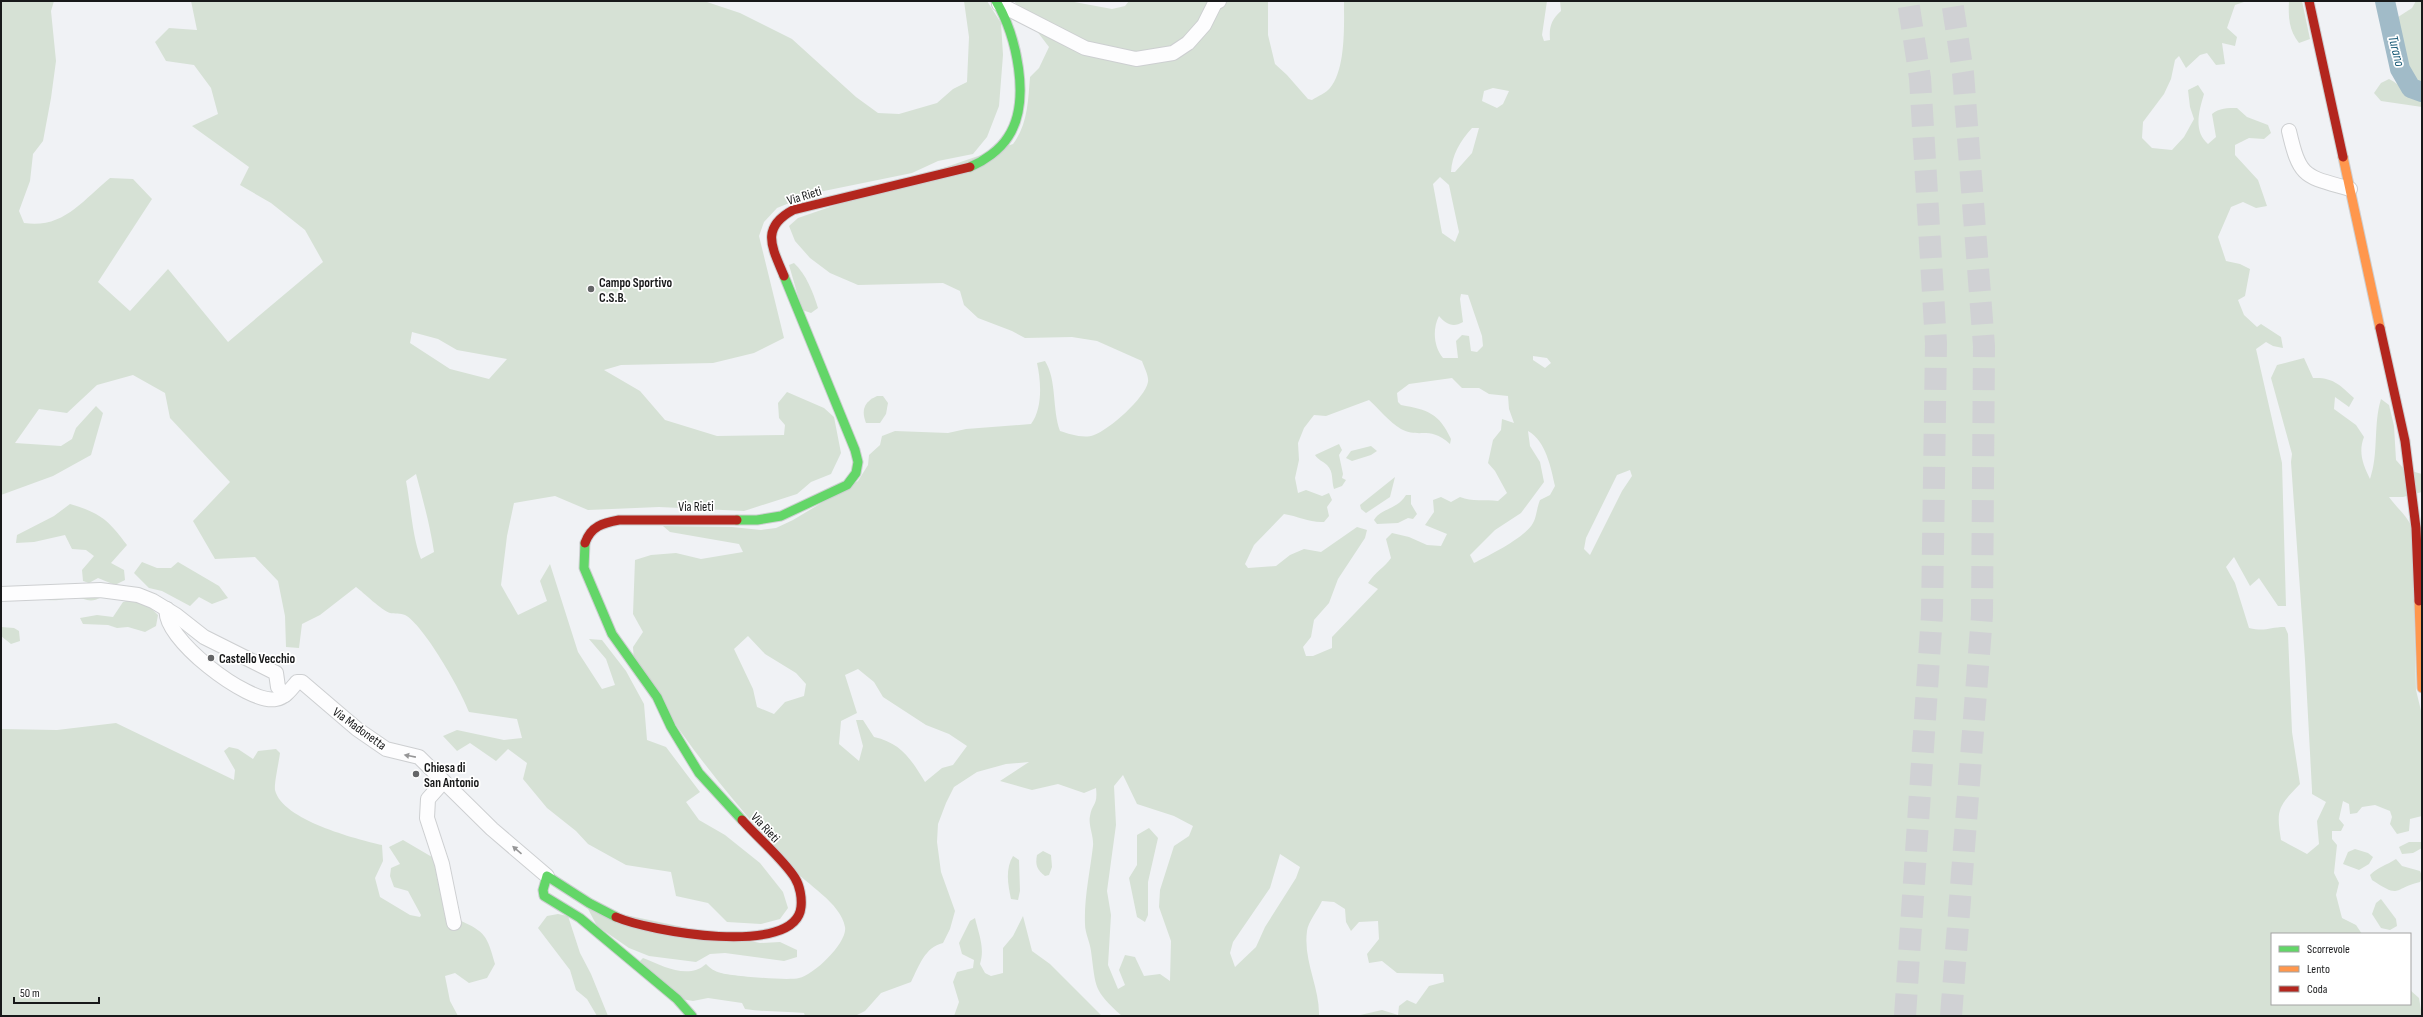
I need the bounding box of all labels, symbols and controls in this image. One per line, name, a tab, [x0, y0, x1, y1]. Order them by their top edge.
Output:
water label: Turano	[2384, 34, 2409, 69]
street label: Via Rieti	[785, 183, 824, 209]
place label: Campo Sportivo C.S.B.	[599, 275, 672, 306]
marker: Campo Sportivo C.S.B.	[586, 284, 596, 294]
street label: Via Rieti	[678, 499, 714, 515]
place label: Castello Vecchio	[219, 651, 295, 667]
marker: Castello Vecchio	[206, 653, 216, 663]
street label: Via Madonetta	[329, 704, 389, 754]
one-way arrow	[404, 752, 417, 758]
place label: Chiesa di San Antonio	[424, 760, 480, 791]
marker: Chiesa di San Antonio	[411, 769, 421, 779]
street label: Via Rieti	[747, 809, 783, 846]
one-way arrow	[512, 846, 523, 855]
legend	[2271, 933, 2411, 1005]
text: Scorrevole	[2307, 942, 2350, 957]
text: Lento	[2307, 962, 2330, 977]
scale bar	[14, 979, 99, 1005]
text: Coda	[2307, 982, 2328, 997]
text: 50 m	[20, 986, 40, 1001]

